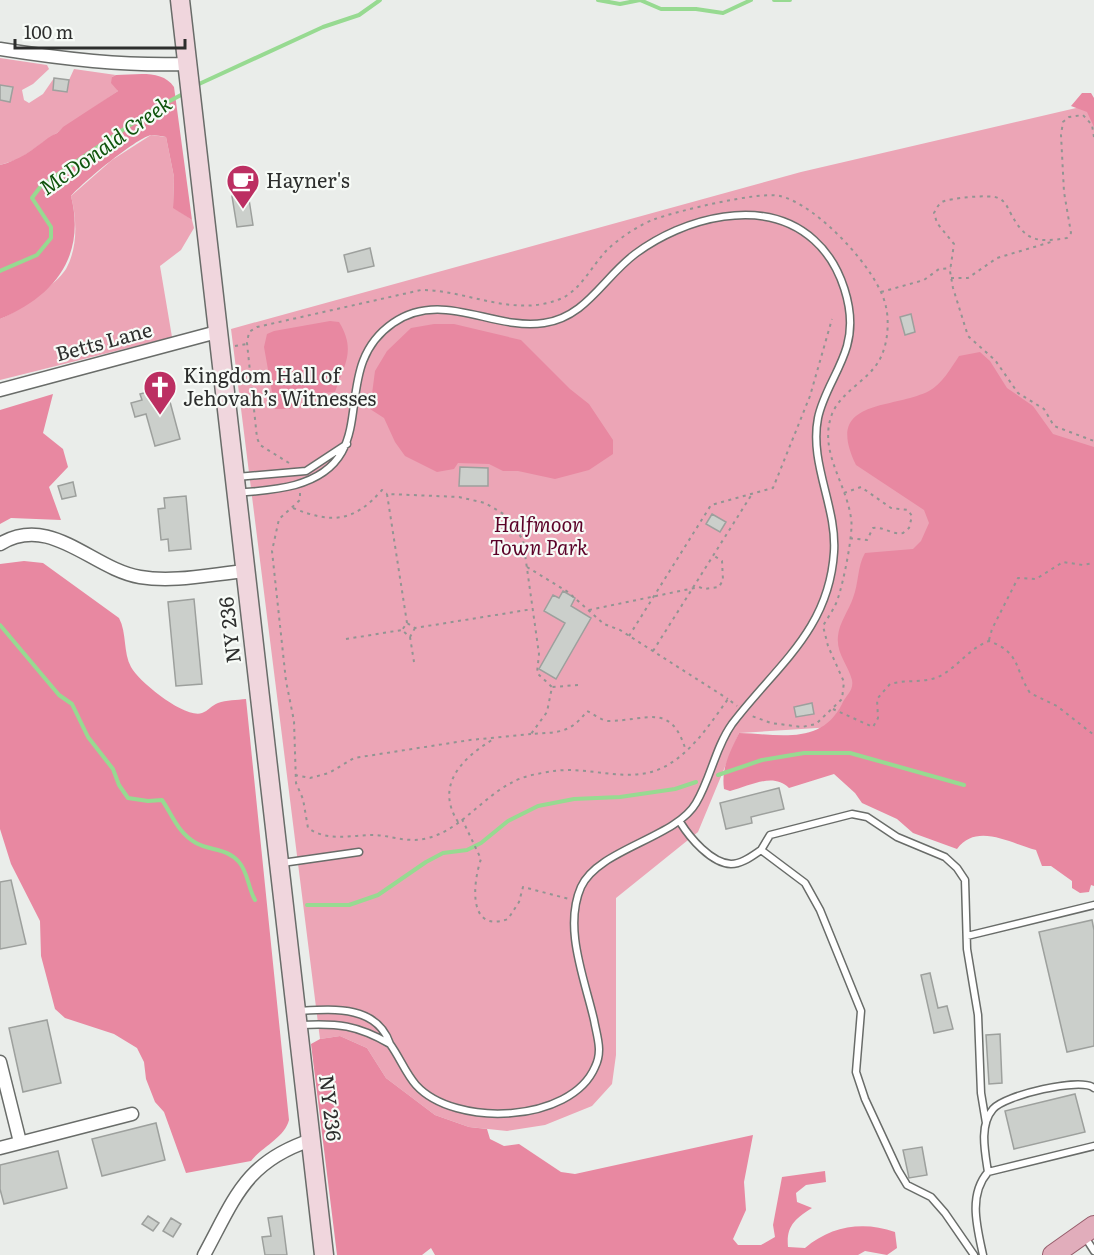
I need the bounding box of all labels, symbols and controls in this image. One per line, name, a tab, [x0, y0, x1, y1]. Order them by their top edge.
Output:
scale bar	[15, 12, 184, 50]
text: 100 m	[24, 18, 73, 45]
water label: McDonald Creek	[32, 87, 177, 201]
cafe icon: Hayner's	[225, 163, 261, 210]
place label: Hayner's	[266, 164, 350, 194]
street label: Betts Lane	[52, 313, 155, 367]
place label: Kingdom Hall of Jehovah’s Witnesses	[183, 359, 376, 412]
church icon: Kingdom Hall of Jehovah’s Witnesses	[142, 369, 178, 416]
park label: Halfmoon Town Park	[490, 508, 588, 561]
street label: NY 236	[209, 595, 247, 665]
street label: NY 236	[313, 1073, 351, 1143]

